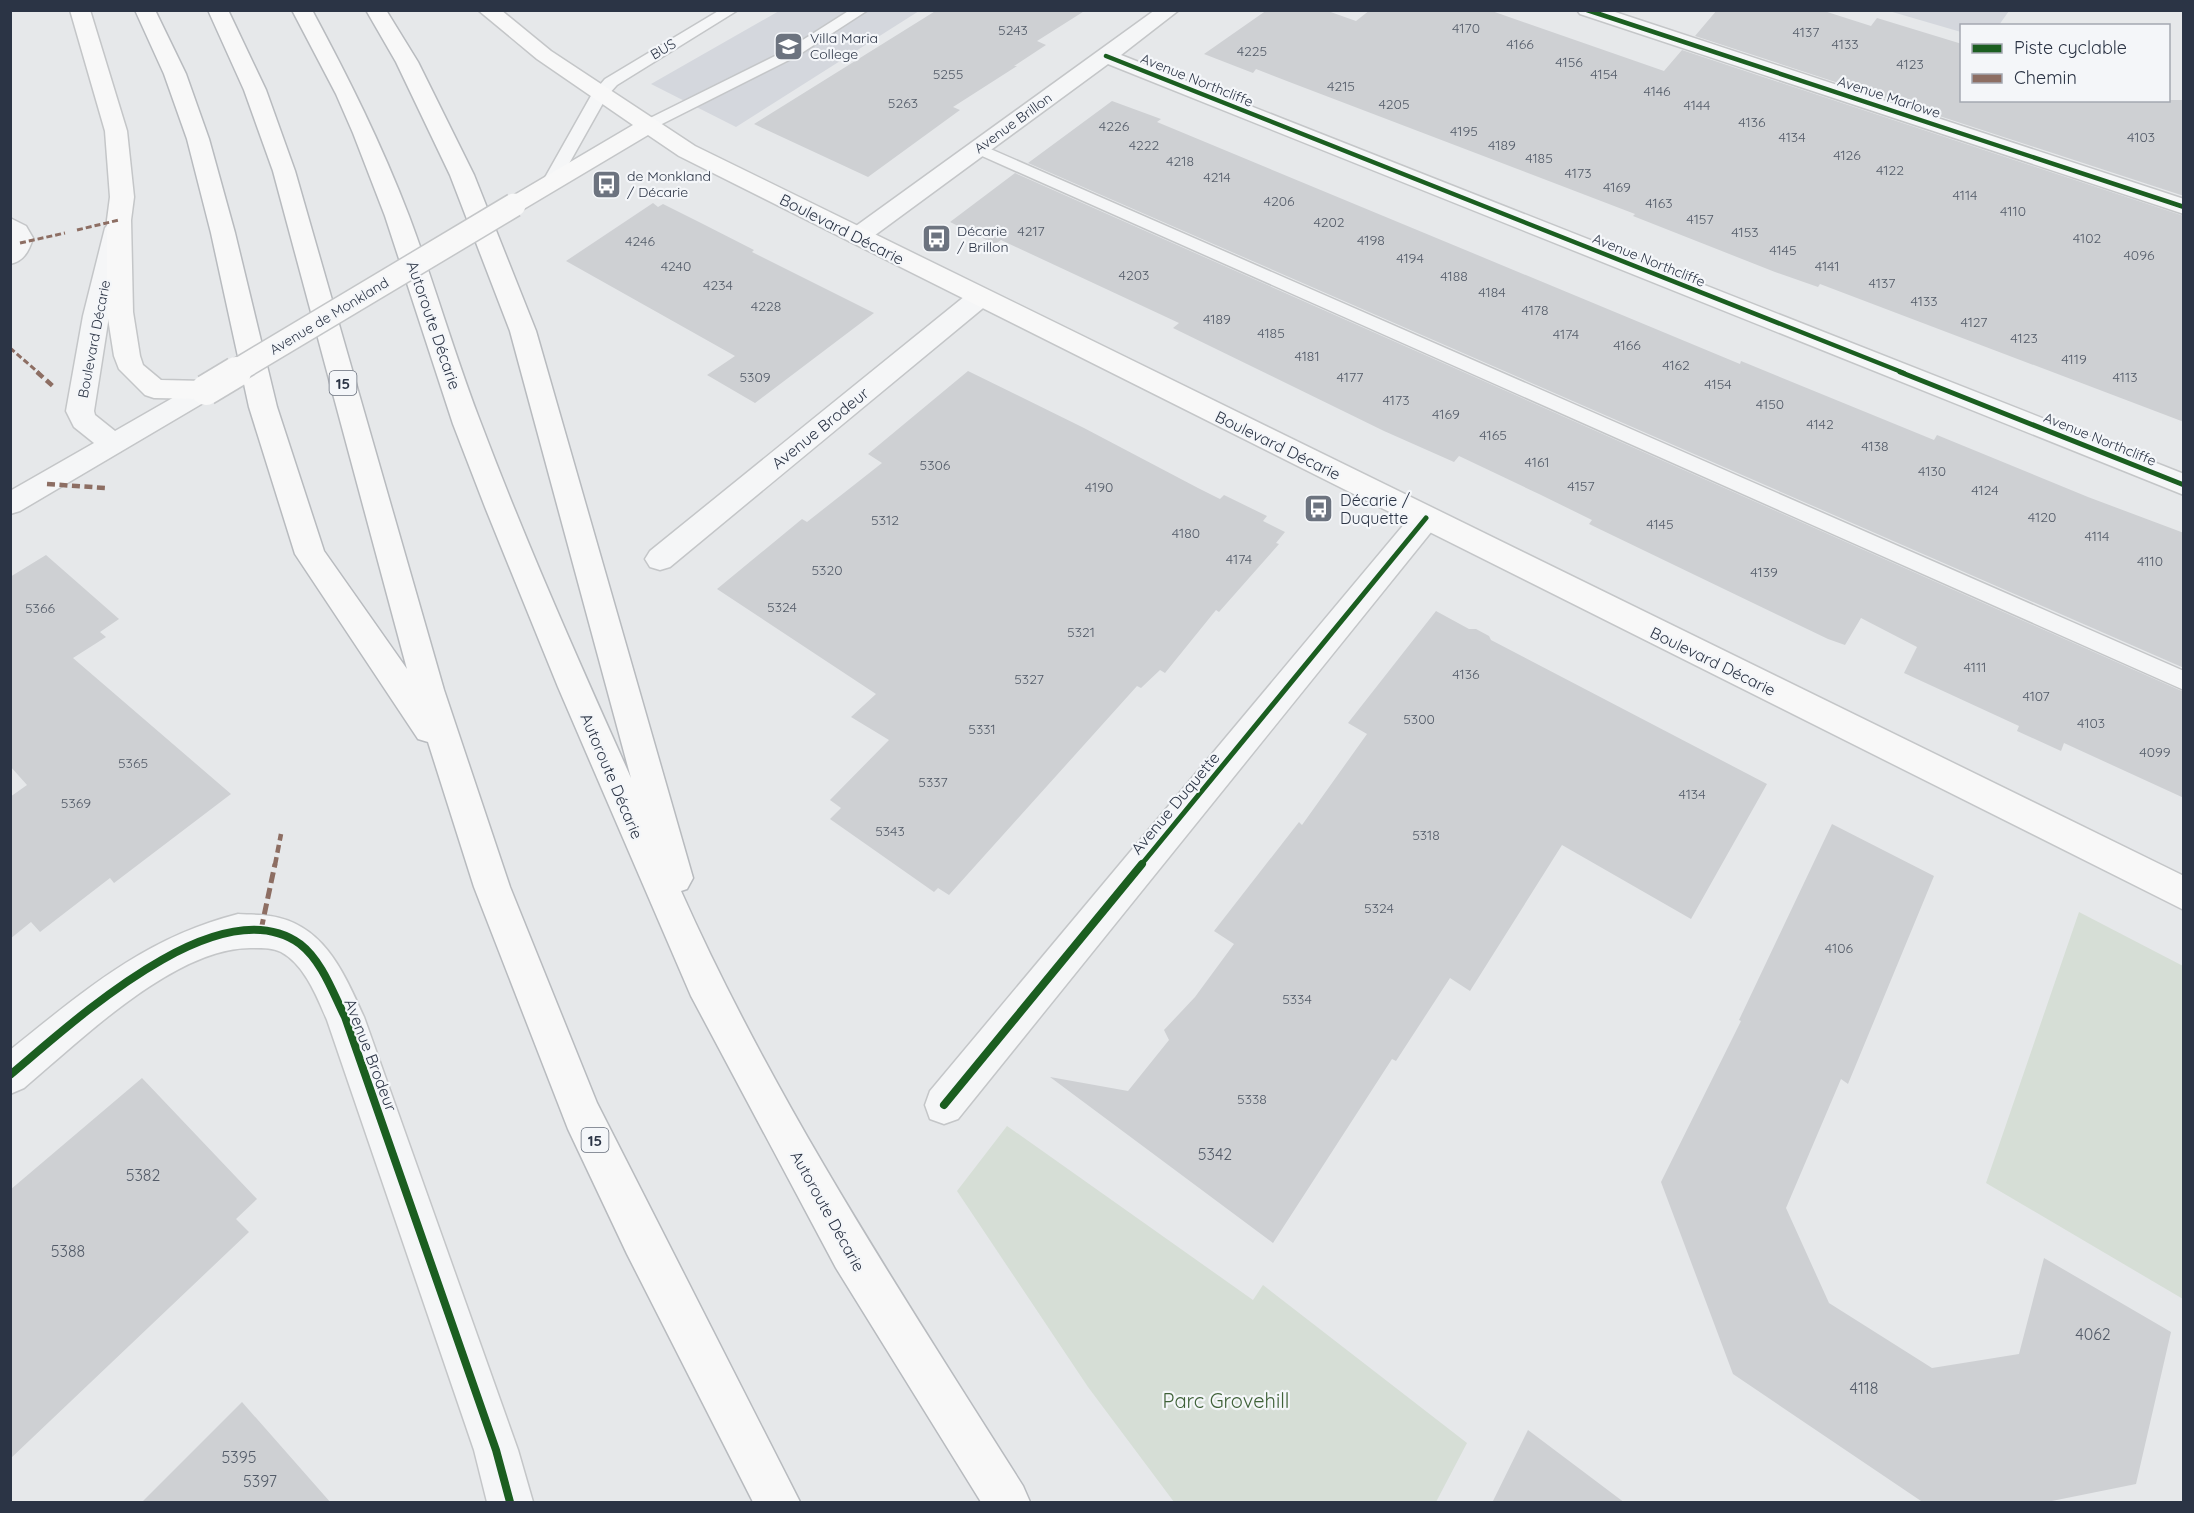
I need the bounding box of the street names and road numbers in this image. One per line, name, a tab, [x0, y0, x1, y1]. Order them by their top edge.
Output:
street label: BUS	[647, 34, 679, 64]
street label: Avenue Northcliffe	[1138, 49, 1256, 111]
street label: Avenue Marlowe	[1835, 72, 1943, 122]
street label: Avenue Brillon	[970, 89, 1056, 157]
street label: Boulevard Décarie	[776, 189, 908, 269]
street label: Avenue Northcliffe	[1590, 229, 1708, 291]
street label: Autoroute Décarie	[403, 258, 465, 392]
street label: Avenue de Monkland	[266, 273, 392, 359]
street label: Boulevard Décarie	[74, 278, 114, 400]
road number: 15	[330, 371, 356, 395]
street label: Avenue Brodeur	[767, 383, 873, 473]
street label: Boulevard Décarie	[1212, 406, 1344, 484]
street label: Avenue Northcliffe	[2041, 408, 2159, 470]
street label: Boulevard Décarie	[1647, 622, 1779, 700]
street label: Autoroute Décarie	[576, 710, 648, 842]
street label: Avenue Duquette	[1126, 748, 1224, 858]
street label: Avenue Brodeur	[340, 996, 402, 1114]
road number: 15	[582, 1128, 608, 1152]
street label: Autoroute Décarie	[787, 1147, 869, 1275]

